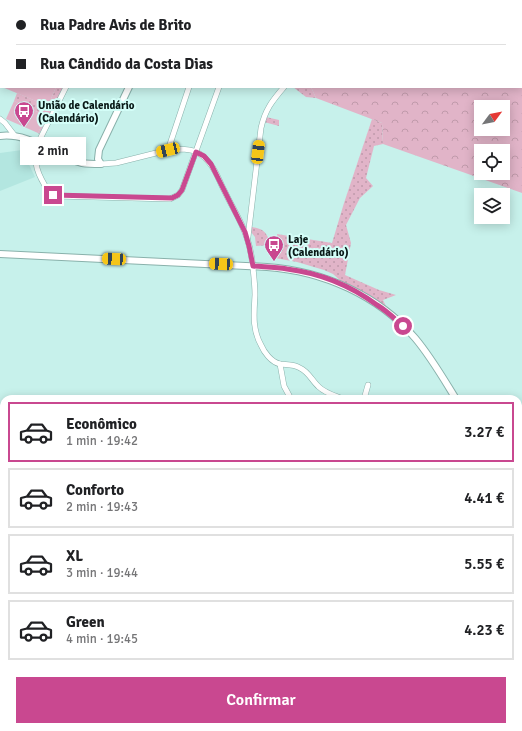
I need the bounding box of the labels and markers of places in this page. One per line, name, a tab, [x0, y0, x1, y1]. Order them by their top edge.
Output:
place label: União de Calendário (Calendário)	[38, 99, 135, 125]
bus stop icon: União de Calendário (Calendário)	[13, 100, 35, 128]
place label: Laje (Calendário)	[288, 233, 349, 259]
bus stop icon: Laje (Calendário)	[263, 234, 285, 262]

